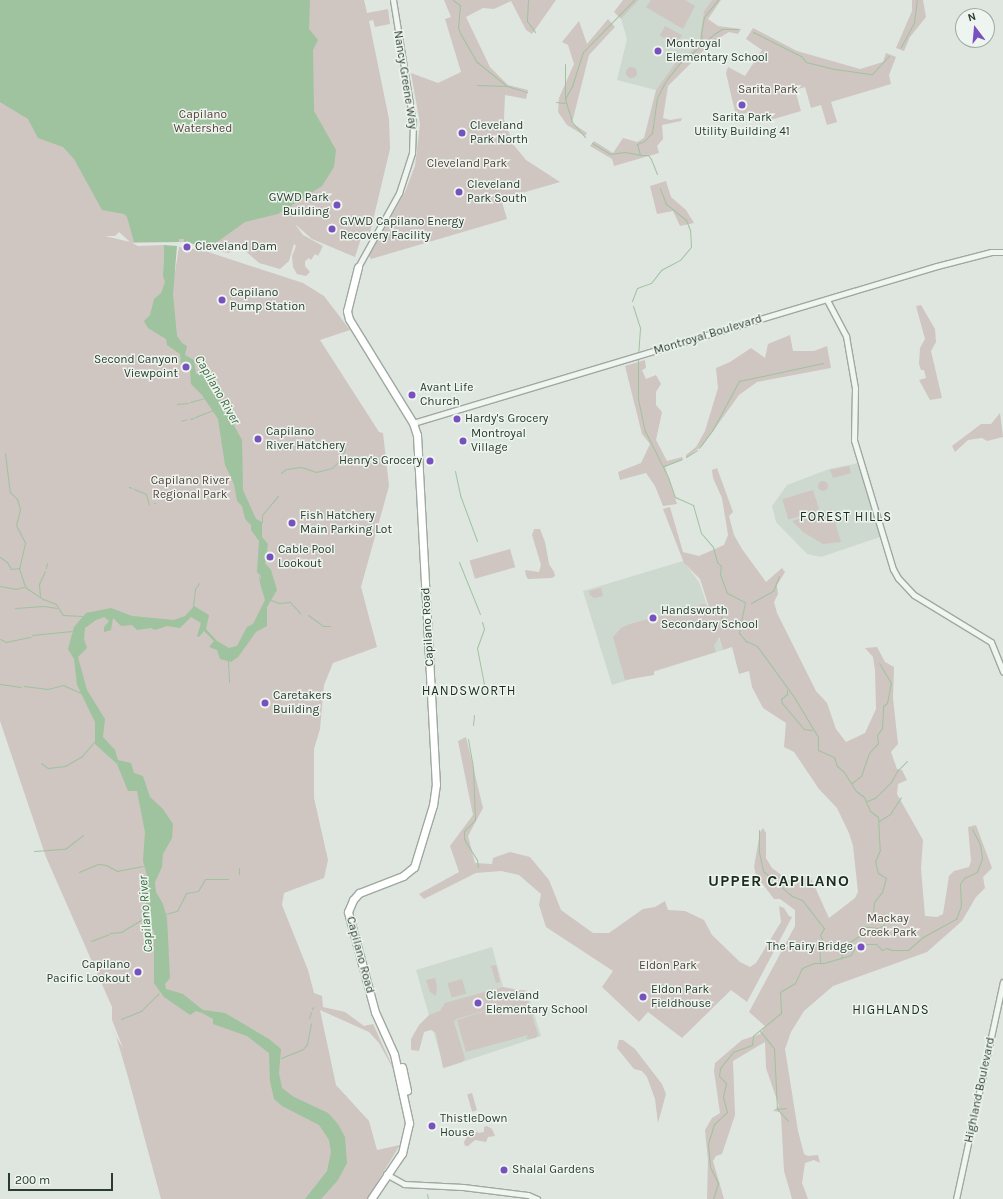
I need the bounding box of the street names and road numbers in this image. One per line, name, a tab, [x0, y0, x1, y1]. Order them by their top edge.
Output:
street label: Nancy Greene Way	[390, 30, 420, 130]
street label: Montroyal Boulevard	[652, 312, 764, 358]
street label: Capilano Road	[419, 587, 437, 667]
street label: Capilano Road	[343, 915, 377, 995]
street label: Highland Boulevard	[962, 1036, 998, 1144]

